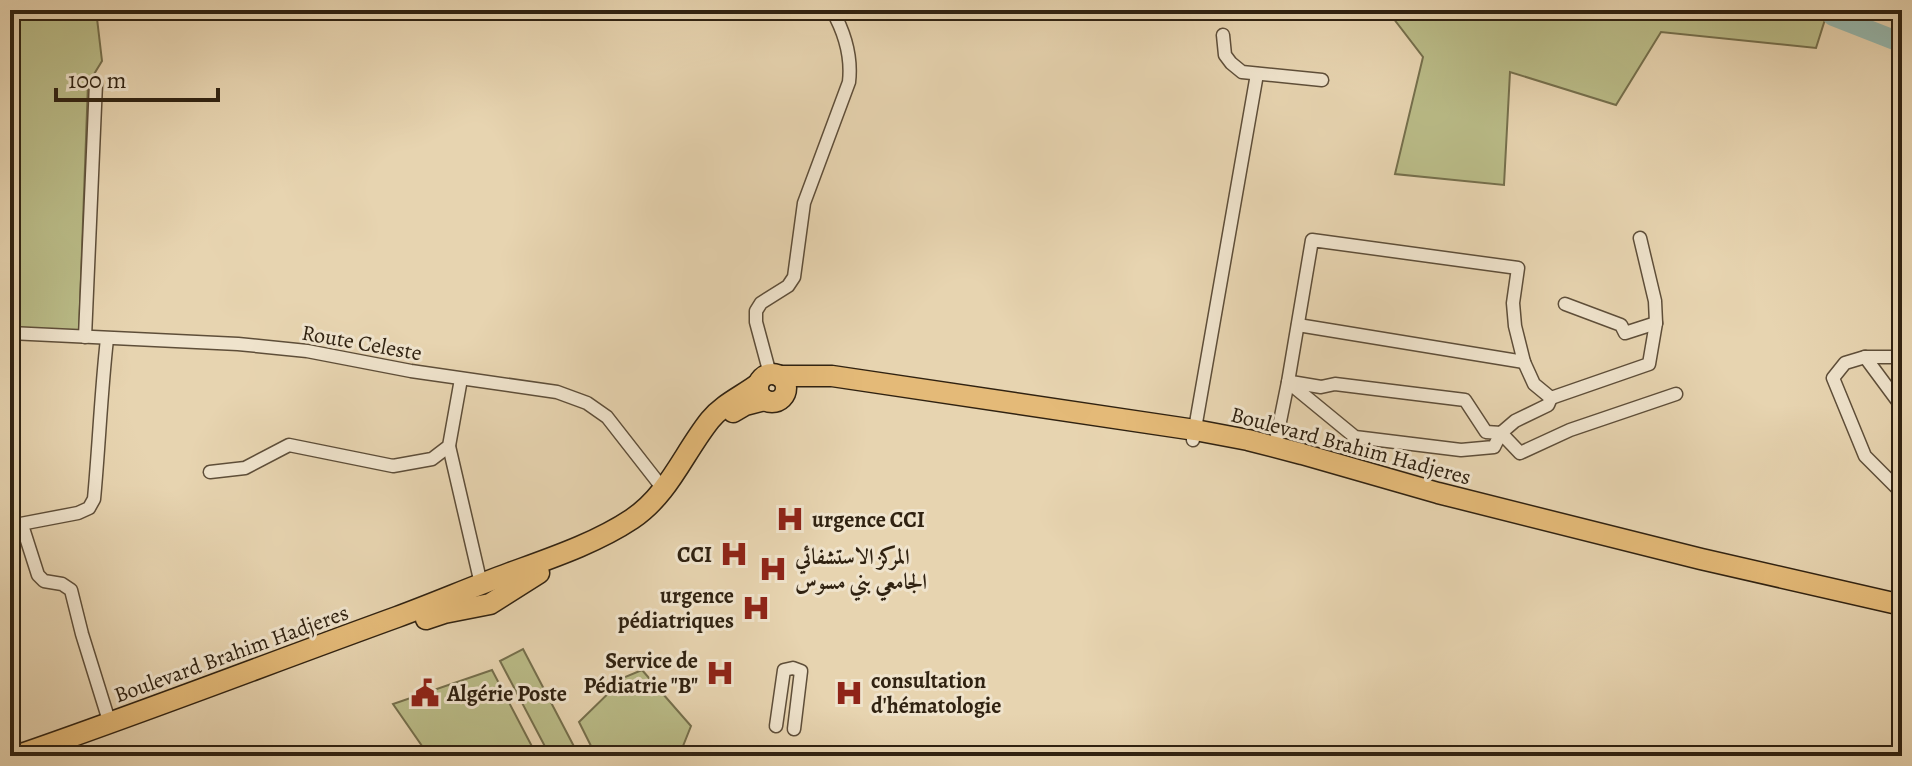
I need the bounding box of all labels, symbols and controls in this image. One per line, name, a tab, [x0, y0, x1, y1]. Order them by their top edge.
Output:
scale bar	[56, 52, 218, 102]
text: 100 m	[68, 64, 127, 96]
street label: Route Celeste	[299, 318, 424, 368]
street label: Boulevard Brahim Hadjeres	[1227, 399, 1474, 492]
hospital icon: urgence CCI	[775, 504, 805, 534]
place label: urgence CCI	[812, 505, 925, 535]
hospital icon: CCI	[719, 539, 749, 569]
place label: CCI	[677, 540, 712, 570]
place label: المركز الاستشفائي الجامعي بني مسوس	[794, 542, 927, 602]
hospital icon: المركز الاستشفائي الجامعي بني مسوس	[758, 554, 788, 584]
place label: urgence pédiatriques	[618, 581, 734, 636]
hospital icon: urgence pédiatriques	[741, 593, 771, 623]
street label: Boulevard Brahim Hadjeres	[110, 598, 353, 710]
place label: Service de Pédiatrie "B"	[584, 646, 698, 701]
hospital icon: Service de Pédiatrie "B"	[705, 658, 735, 688]
place label: consultation d'hématologie	[871, 666, 1001, 721]
public building icon: Algérie Poste	[410, 678, 440, 708]
hospital icon: consultation d'hématologie	[834, 678, 864, 708]
place label: Algérie Poste	[446, 679, 567, 709]

